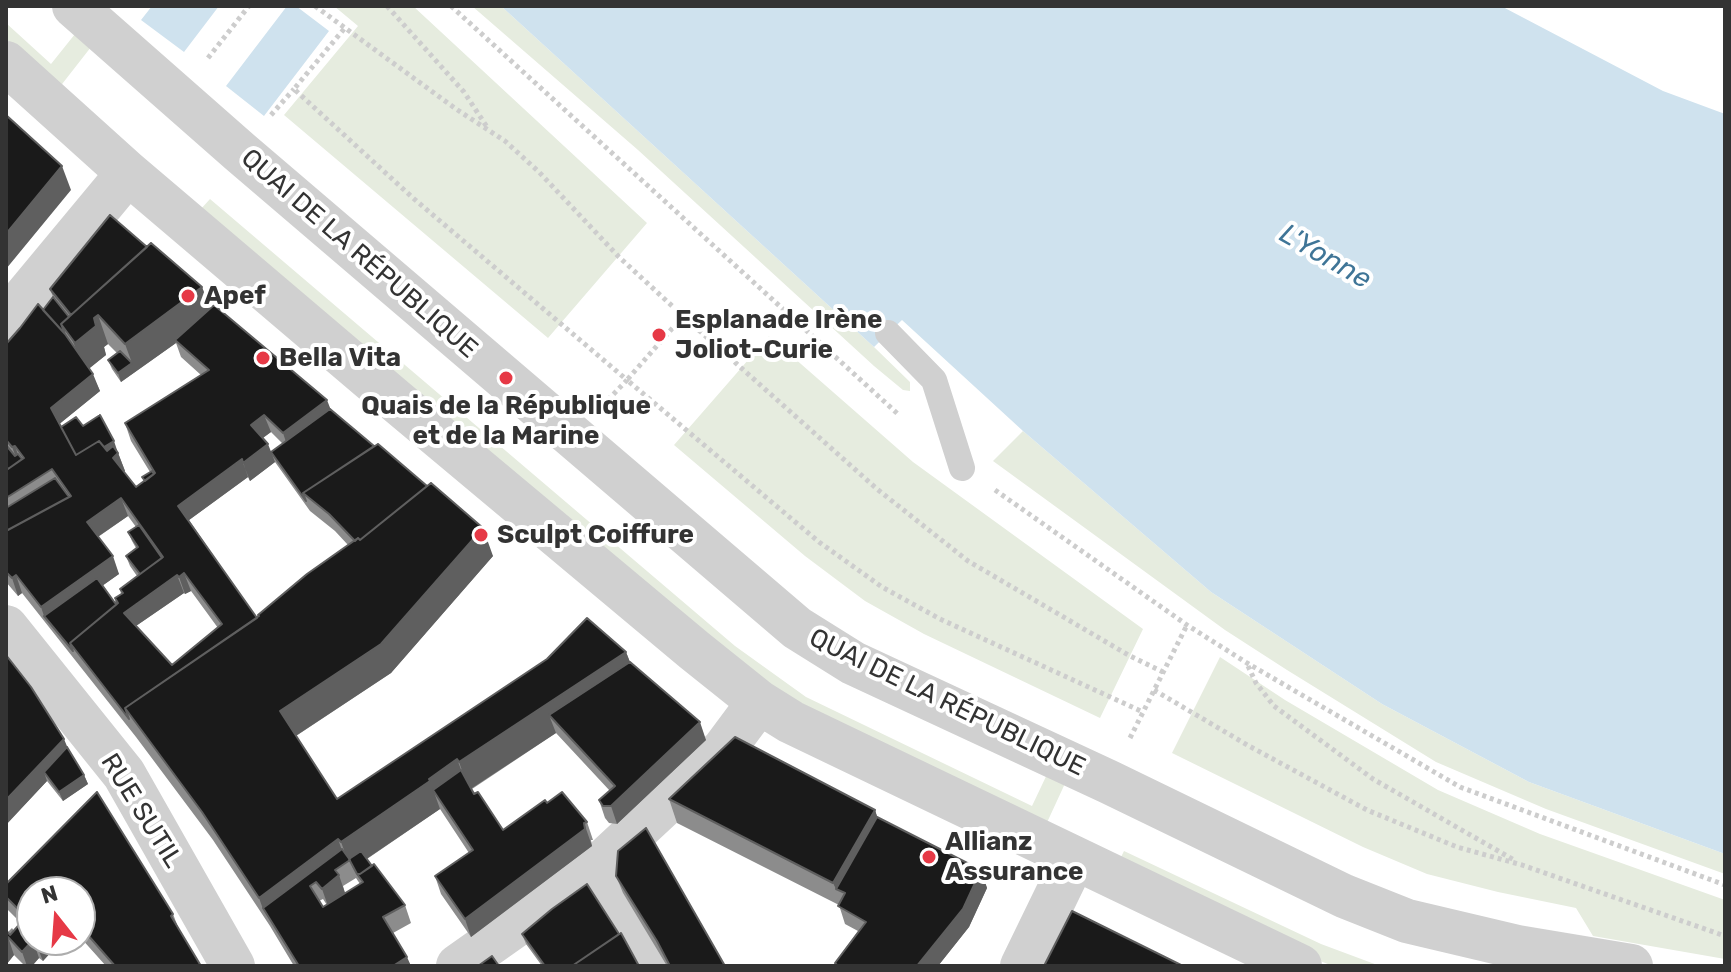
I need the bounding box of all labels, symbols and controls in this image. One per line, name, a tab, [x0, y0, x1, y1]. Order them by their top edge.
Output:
street label: QUAI DE LA RÉPUBLIQUE	[234, 143, 484, 365]
water label: L'Yonne	[1273, 217, 1377, 297]
place label: Apef	[204, 280, 266, 312]
marker: Apef	[179, 287, 197, 305]
place label: Esplanade Irène Joliot-Curie	[675, 304, 882, 366]
marker: Esplanade Irène Joliot-Curie	[650, 326, 668, 344]
place label: Bella Vita	[279, 342, 401, 374]
marker: Bella Vita	[254, 349, 272, 367]
marker: Quais de la République et de la Marine	[497, 369, 515, 387]
place label: Quais de la République et de la Marine	[361, 390, 651, 452]
place label: Sculpt Coiffure	[497, 519, 694, 551]
marker: Sculpt Coiffure	[472, 526, 490, 544]
street label: QUAI DE LA RÉPUBLIQUE	[804, 623, 1090, 783]
street label: RUE SUTIL	[94, 748, 188, 874]
place label: Allianz Assurance	[945, 826, 1083, 888]
marker: Allianz Assurance	[920, 848, 938, 866]
north arrow	[16, 876, 96, 956]
text: N	[38, 879, 61, 910]

